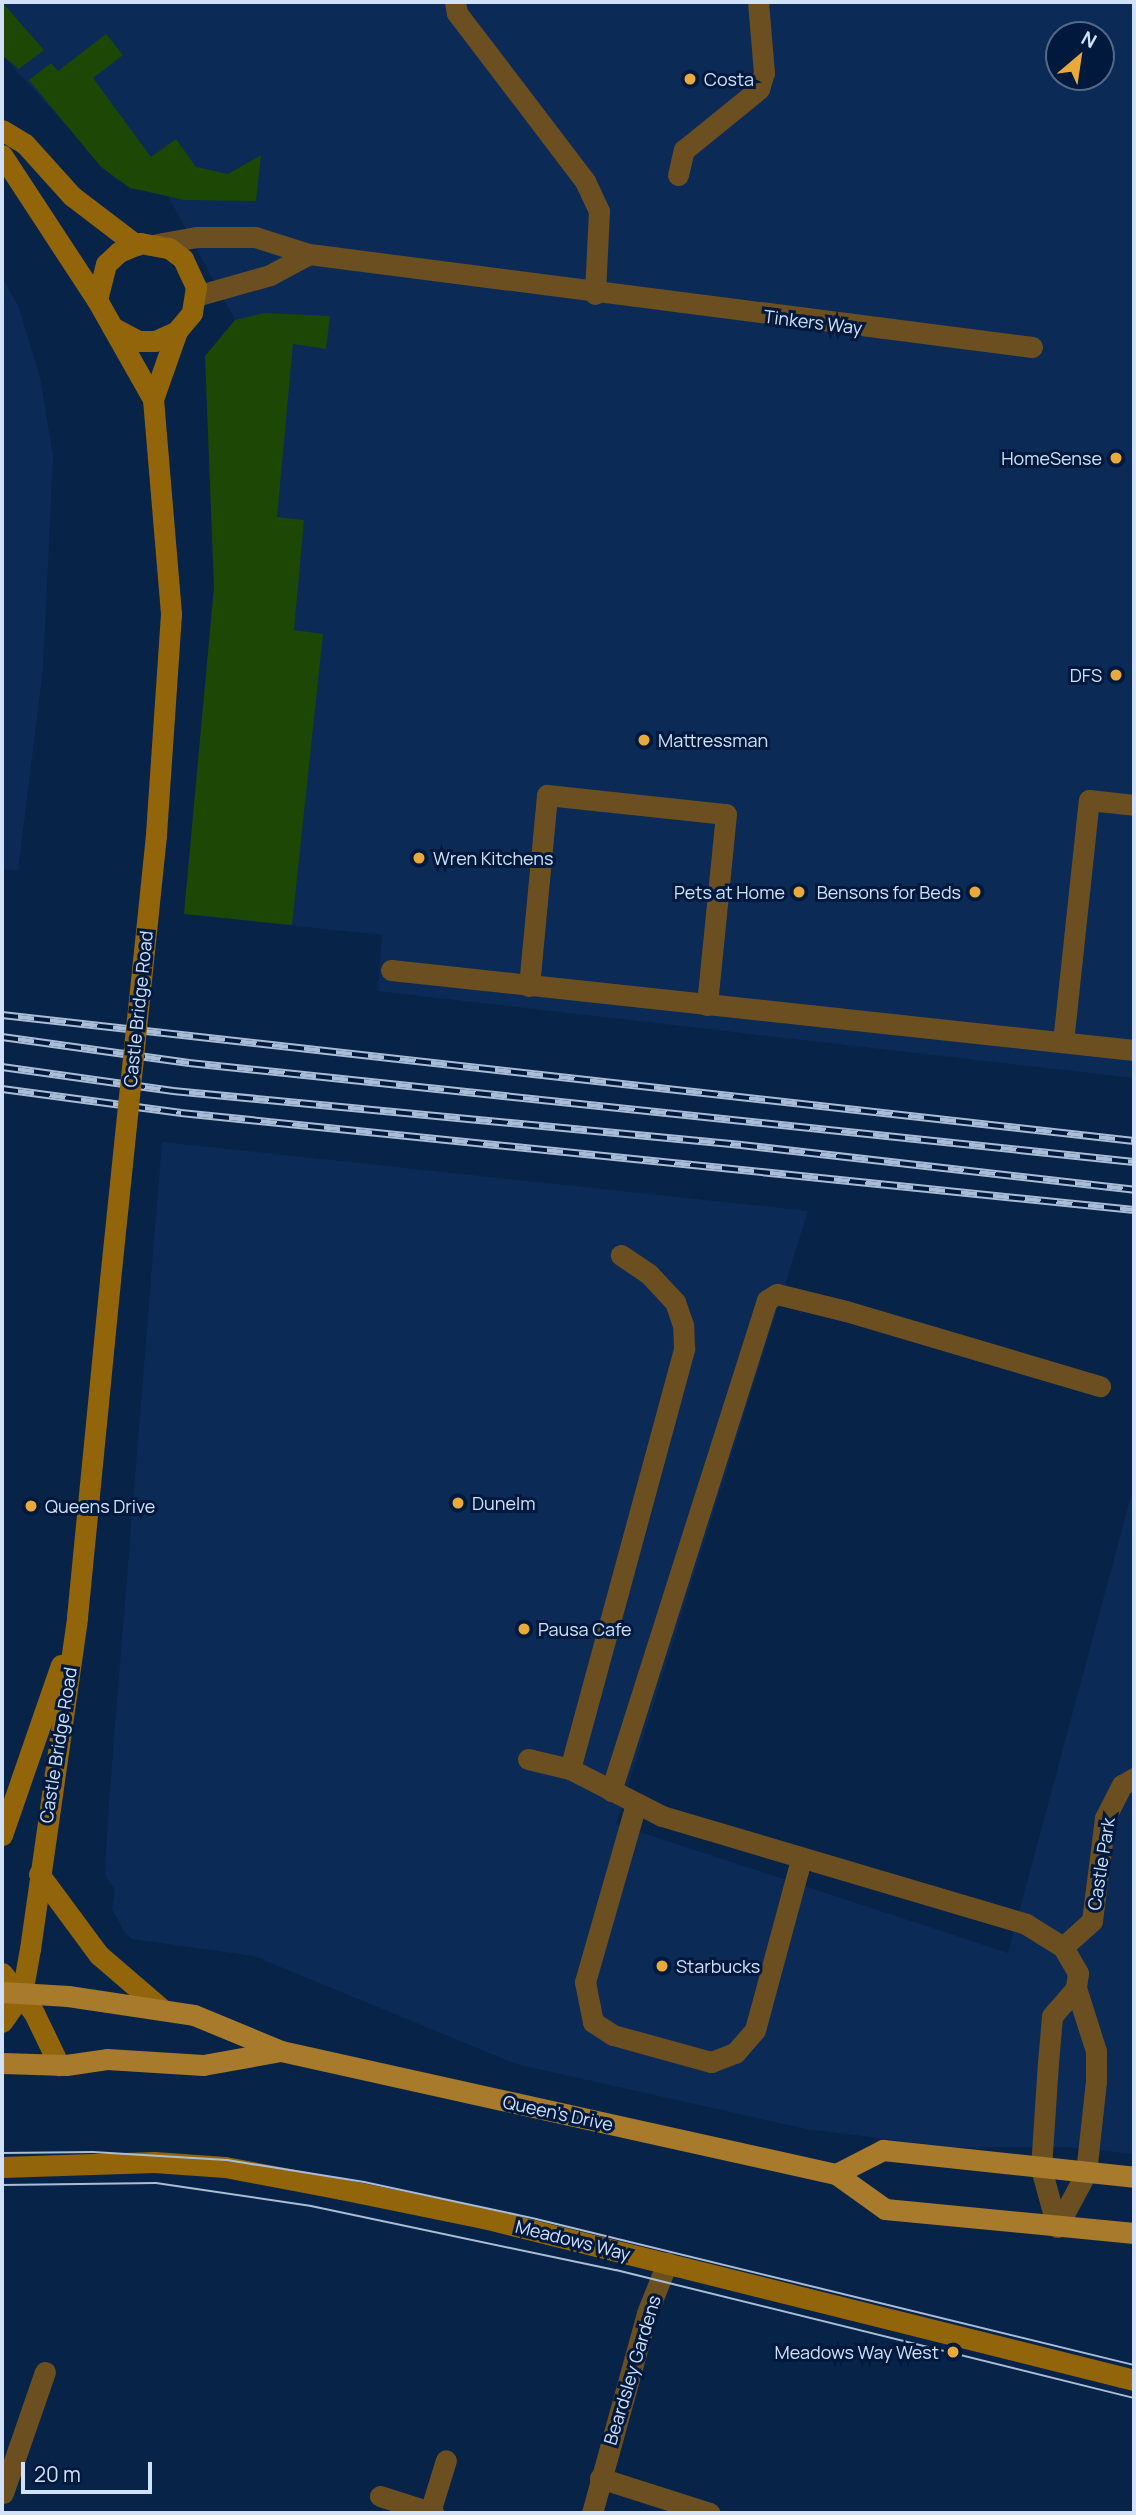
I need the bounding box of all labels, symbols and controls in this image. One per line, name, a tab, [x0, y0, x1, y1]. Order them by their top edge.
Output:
north arrow	[1045, 21, 1115, 91]
text: N	[1077, 25, 1101, 54]
place label: Costa	[704, 68, 754, 90]
marker: Costa	[682, 71, 698, 87]
street label: Tinkers Way	[763, 305, 863, 339]
place label: HomeSense	[1001, 447, 1102, 469]
marker: HomeSense	[1108, 450, 1124, 466]
place label: DFS	[1070, 664, 1102, 686]
marker: DFS	[1108, 667, 1124, 683]
place label: Mattressman	[658, 729, 768, 751]
marker: Mattressman	[636, 732, 652, 748]
place label: Wren Kitchens	[433, 847, 553, 869]
marker: Wren Kitchens	[411, 850, 427, 866]
place label: Pets at Home	[674, 881, 785, 903]
place label: Bensons for Beds	[817, 881, 961, 903]
marker: Pets at Home	[791, 884, 807, 900]
marker: Bensons for Beds	[967, 884, 983, 900]
street label: Castle Bridge Road	[119, 929, 157, 1089]
place label: Dunelm	[472, 1492, 535, 1514]
place label: Queens Drive	[45, 1495, 155, 1517]
marker: Dunelm	[450, 1495, 466, 1511]
marker: Queens Drive	[23, 1498, 39, 1514]
place label: Pausa Cafe	[538, 1618, 632, 1640]
marker: Pausa Cafe	[516, 1621, 532, 1637]
street label: Castle Bridge Road	[35, 1665, 81, 1825]
street label: Castle Park	[1083, 1816, 1119, 1912]
place label: Starbucks	[676, 1955, 760, 1977]
marker: Starbucks	[654, 1958, 670, 1974]
street label: Queen's Drive	[501, 2091, 615, 2135]
street label: Meadows Way	[513, 2215, 633, 2265]
street label: Beardsley Gardens	[599, 2292, 665, 2448]
place label: Meadows Way West	[775, 2341, 939, 2363]
marker: Meadows Way West	[945, 2344, 961, 2360]
scale bar	[24, 2448, 156, 2492]
text: 20 m	[34, 2460, 81, 2488]

